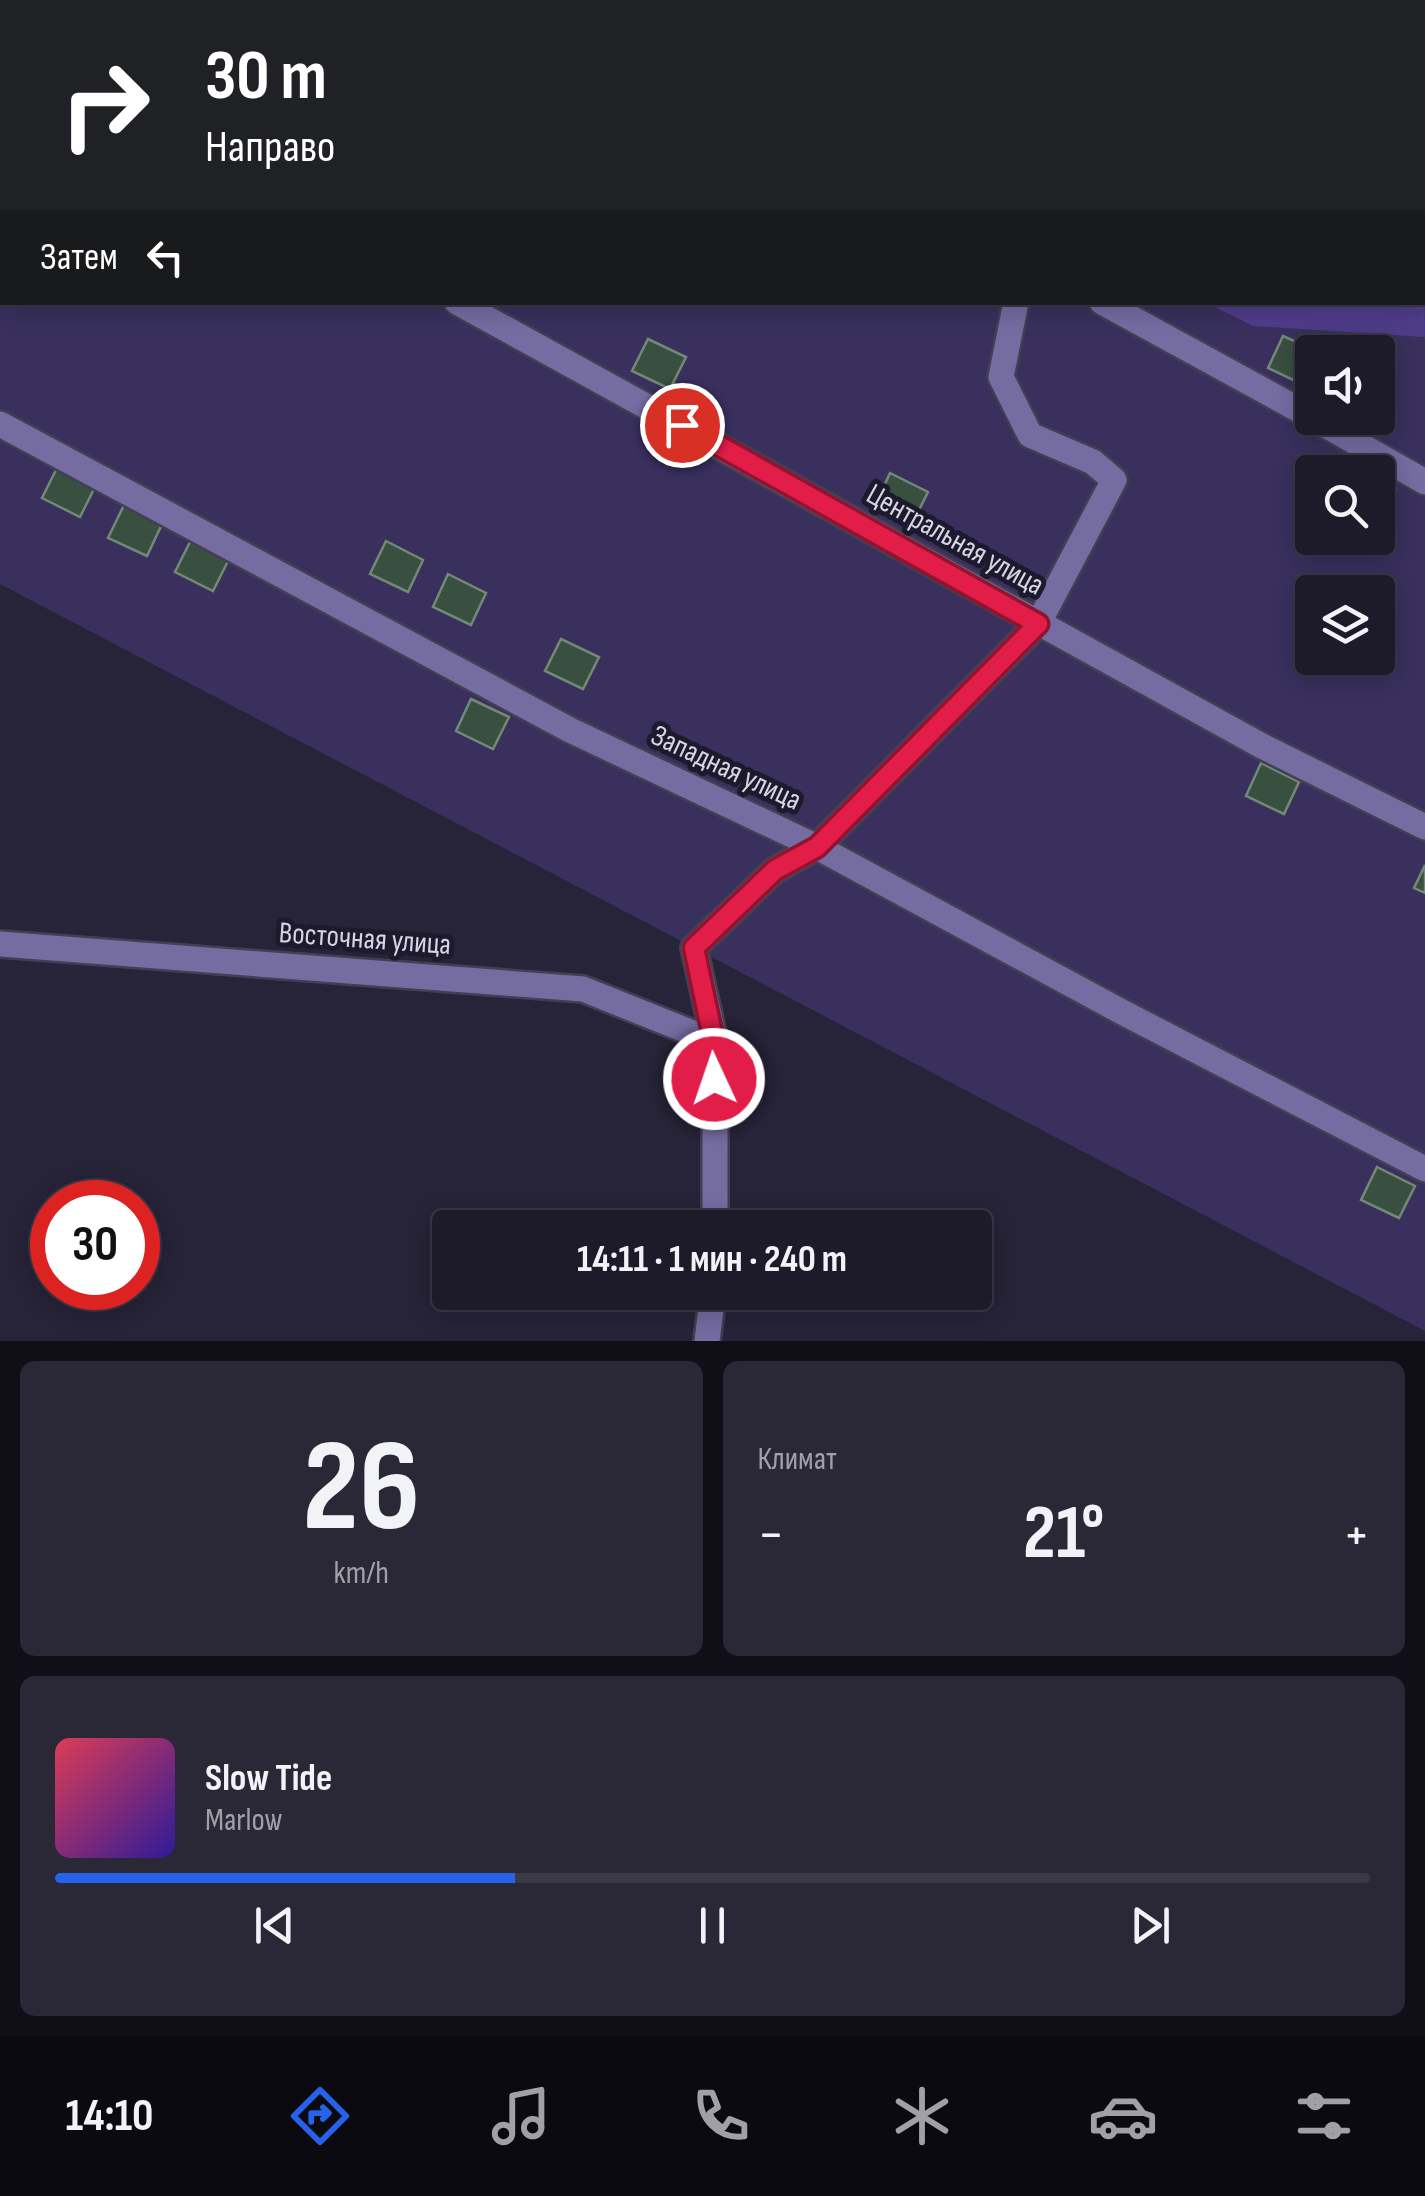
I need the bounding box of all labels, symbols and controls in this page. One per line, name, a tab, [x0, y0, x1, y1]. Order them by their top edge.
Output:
text: 30 m	[205, 35, 327, 119]
icon: right	[40, 40, 170, 170]
text: Направо	[205, 120, 335, 175]
icon: left	[138, 230, 193, 285]
text: Затем	[40, 235, 118, 280]
map controls	[1295, 335, 1395, 675]
button: sound	[1295, 335, 1395, 435]
pin	[640, 383, 725, 468]
icon: arrive	[655, 398, 710, 453]
button: search	[1295, 455, 1395, 555]
street label: Центральная улица	[860, 476, 1050, 604]
button: layers	[1295, 575, 1395, 675]
street label: Западная улица	[645, 718, 807, 818]
street label: Восточная улица	[278, 915, 452, 963]
position arrow	[662, 1027, 766, 1131]
speed limit sign: 30	[30, 1180, 160, 1310]
text: 14:11 · 1 мин · 240 m	[577, 1237, 847, 1282]
text: 26	[302, 1411, 420, 1567]
text: Климат	[758, 1440, 837, 1479]
text: 21°	[1023, 1489, 1104, 1580]
text: −	[758, 1502, 784, 1569]
text: +	[1343, 1502, 1370, 1569]
text: km/h	[334, 1554, 389, 1593]
text: Slow Tide	[205, 1756, 332, 1801]
text: Marlow	[205, 1801, 283, 1840]
icon: previous	[247, 1898, 302, 1953]
icon: pause	[685, 1898, 740, 1953]
icon: next	[1123, 1898, 1178, 1953]
icon: directions	[285, 2081, 355, 2151]
icon: music	[486, 2081, 556, 2151]
icon: phone	[686, 2081, 756, 2151]
icon: climate	[887, 2081, 957, 2151]
icon: car	[1088, 2081, 1158, 2151]
icon: filters	[1289, 2081, 1359, 2151]
text: 14:10	[65, 2089, 154, 2144]

